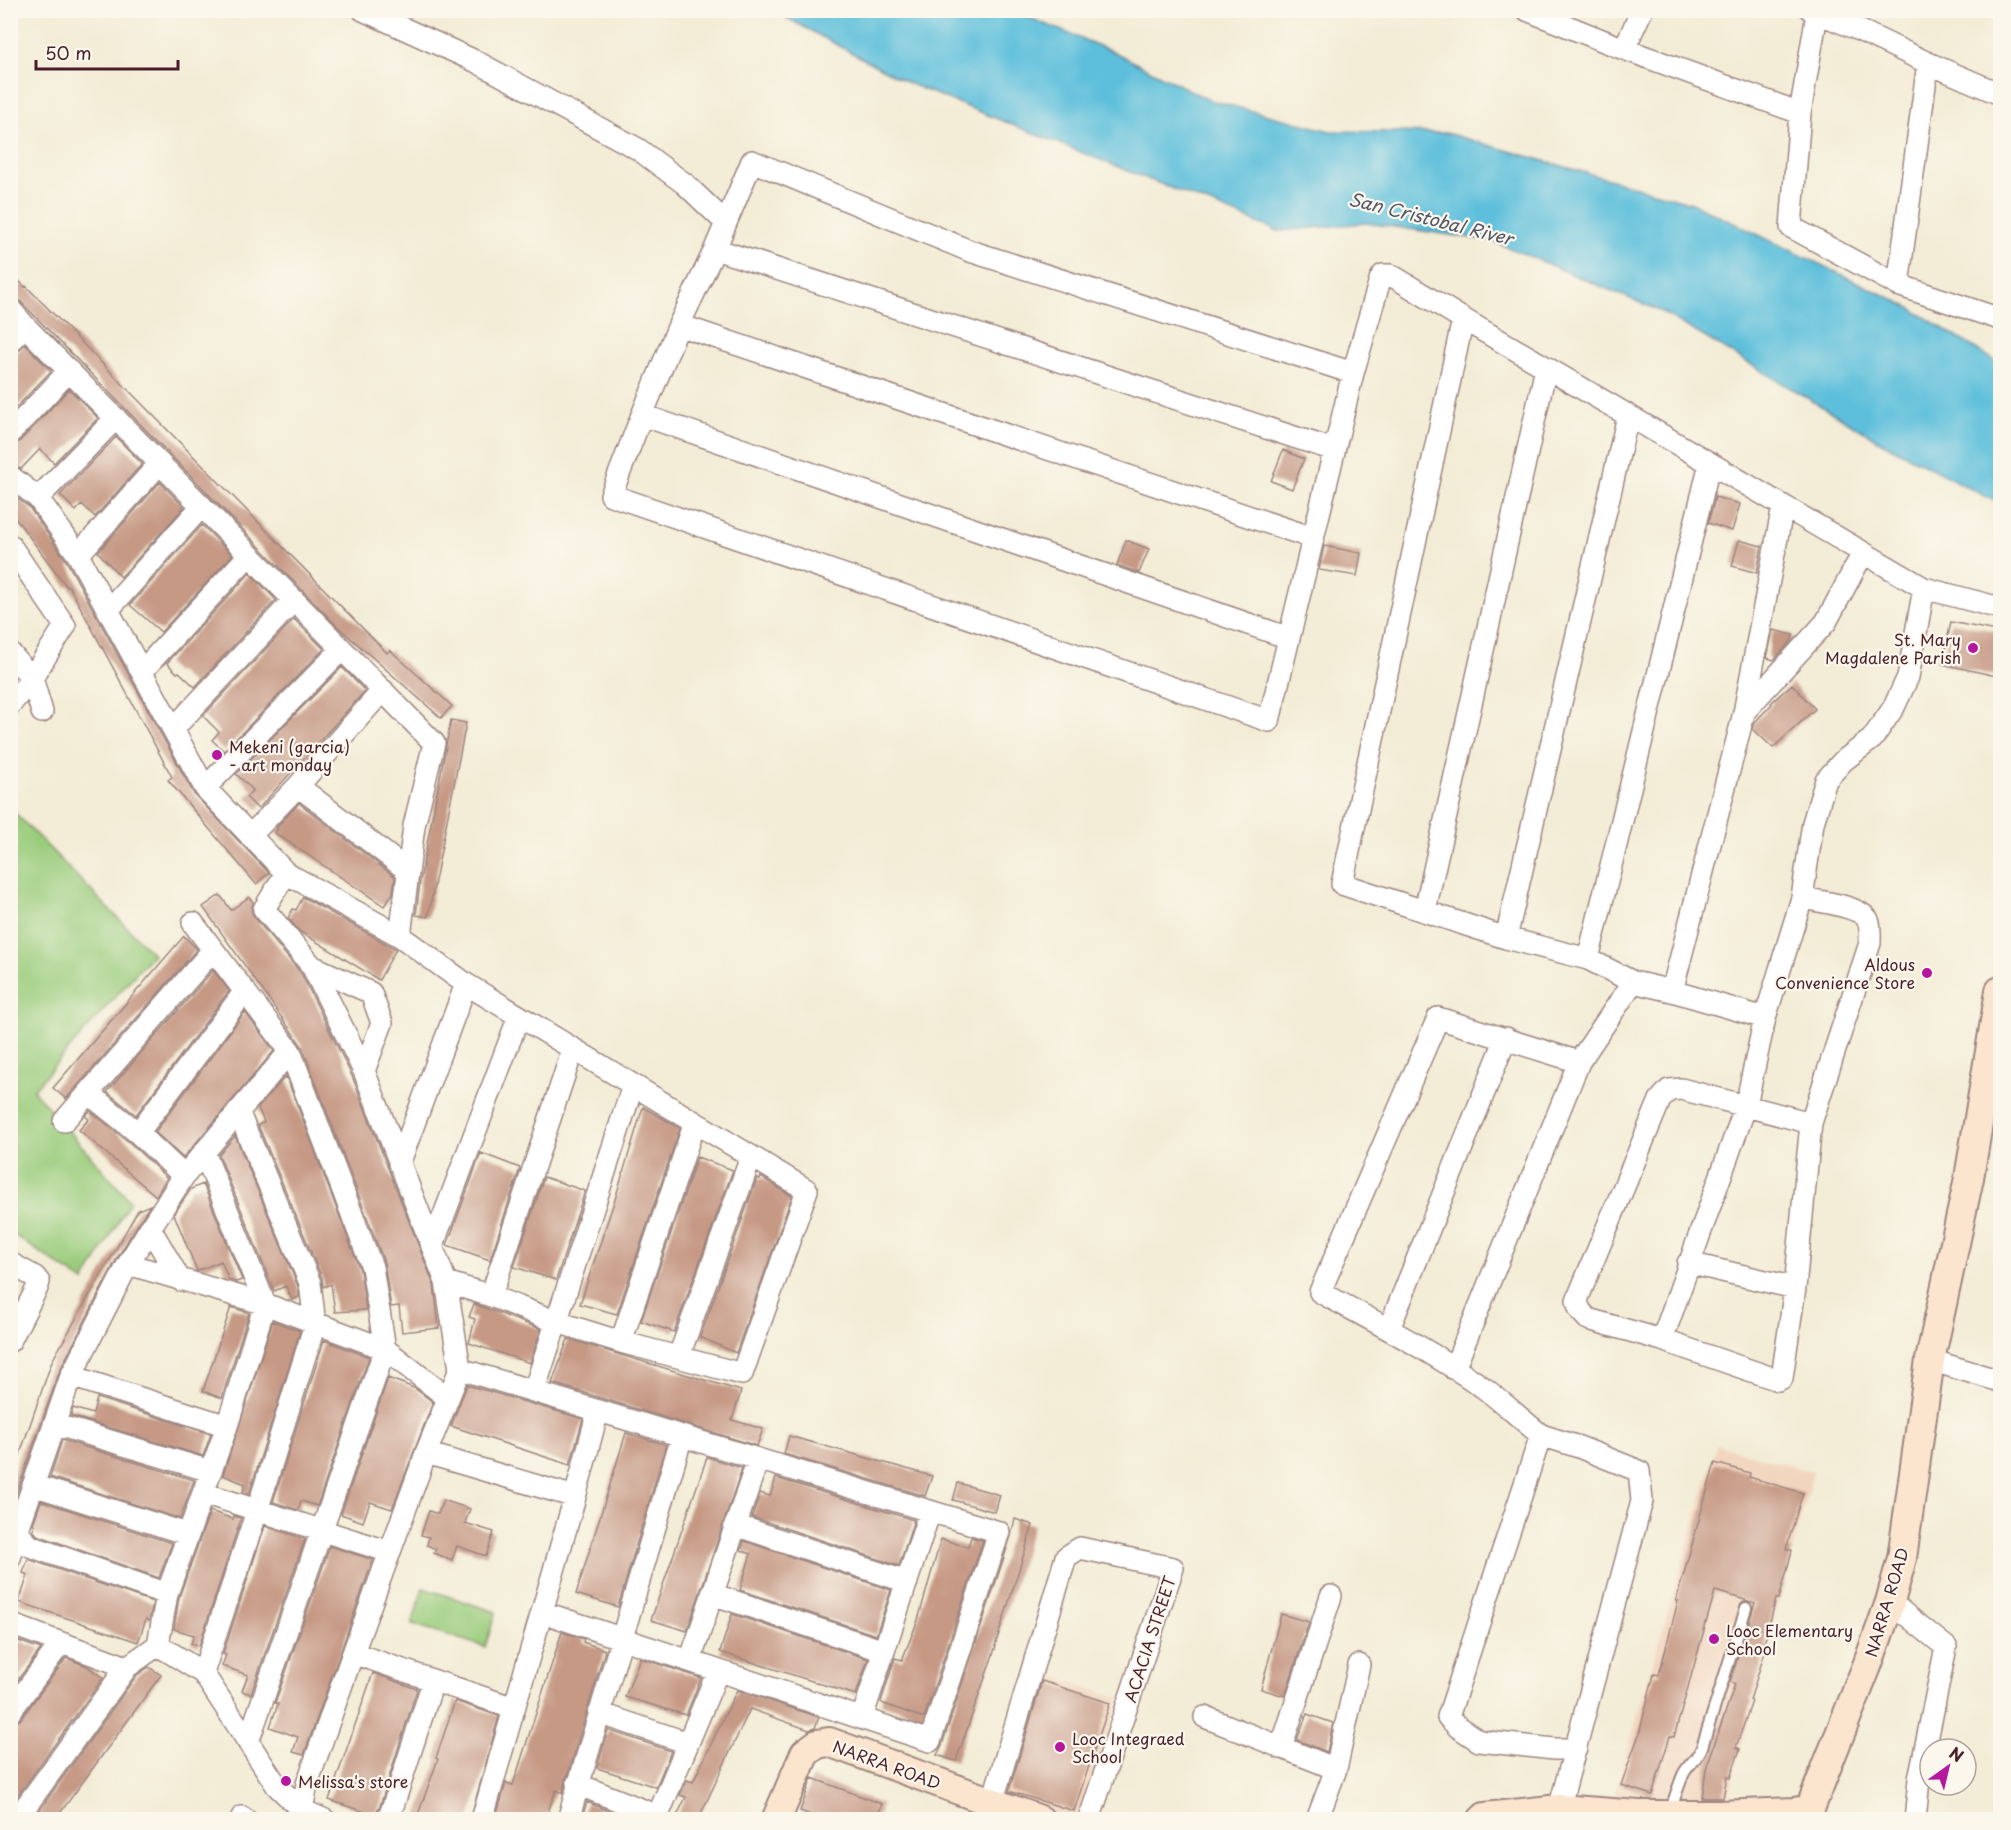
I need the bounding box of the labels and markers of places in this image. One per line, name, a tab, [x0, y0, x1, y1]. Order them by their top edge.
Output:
place label: St. Mary Magdalene Parish	[1825, 627, 1961, 669]
marker: St. Mary Magdalene Parish	[1966, 641, 1980, 655]
place label: Mekeni (garcia) - art monday	[229, 734, 350, 776]
marker: Mekeni (garcia) - art monday	[210, 748, 224, 762]
place label: Aldous Convenience Store	[1775, 952, 1915, 994]
marker: Aldous Convenience Store	[1920, 966, 1934, 980]
place label: Looc Elementary School	[1726, 1618, 1853, 1660]
marker: Looc Elementary School	[1707, 1632, 1721, 1646]
place label: Looc Integraed School	[1072, 1726, 1185, 1768]
marker: Looc Integraed School	[1053, 1740, 1067, 1754]
place label: Melissa's store	[298, 1769, 408, 1793]
marker: Melissa's store	[279, 1774, 293, 1788]

